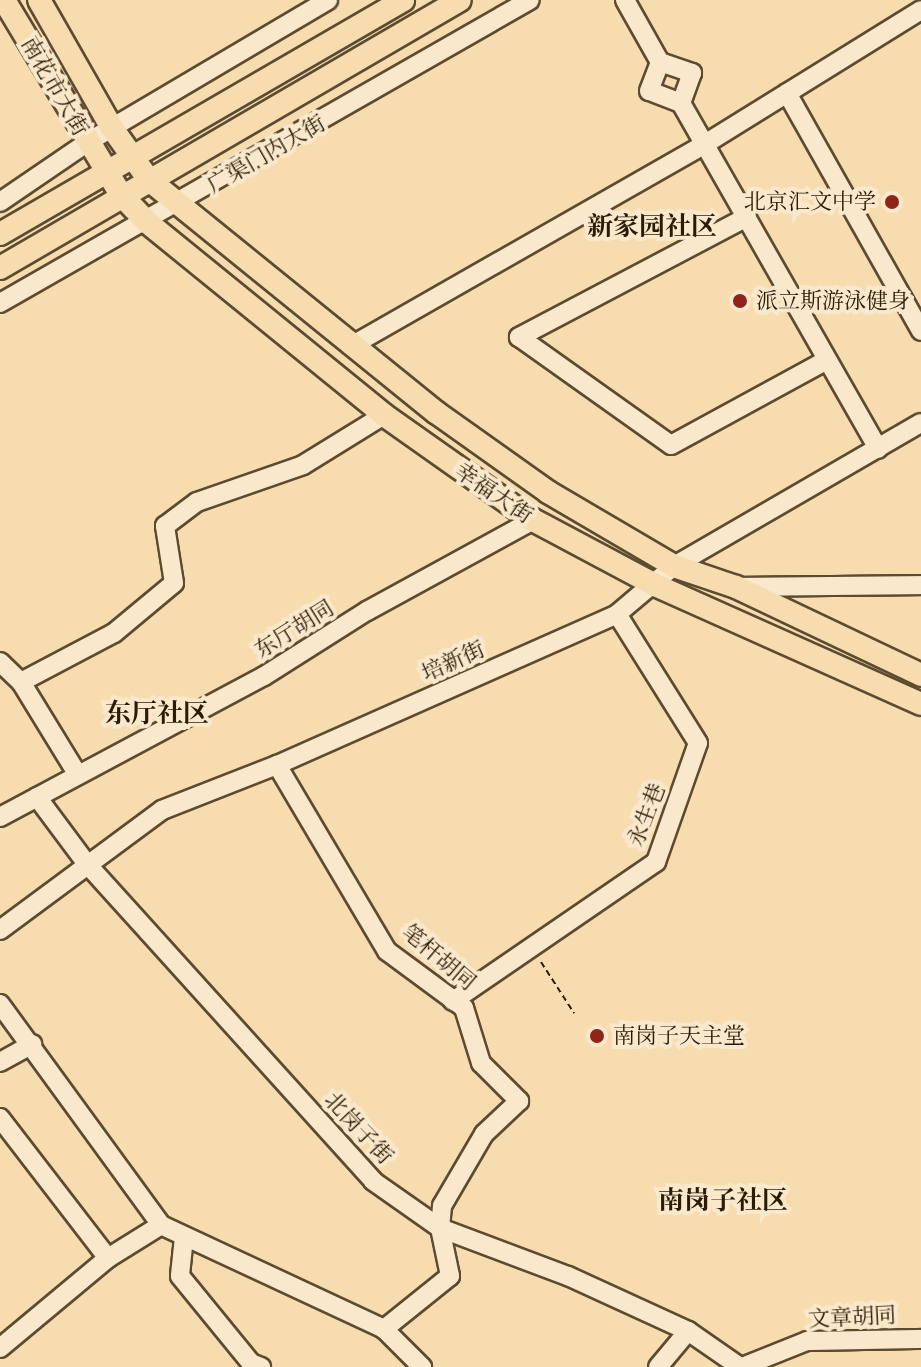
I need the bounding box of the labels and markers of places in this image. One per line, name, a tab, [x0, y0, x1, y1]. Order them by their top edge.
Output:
place label: 北京汇文中学	[744, 189, 876, 215]
marker: 北京汇文中学	[883, 193, 901, 211]
place label: 派立斯游泳健身	[756, 288, 910, 314]
marker: 派立斯游泳健身	[731, 292, 749, 310]
place label: 南岗子天主堂	[613, 1023, 745, 1049]
marker: 南岗子天主堂	[588, 1027, 606, 1045]

